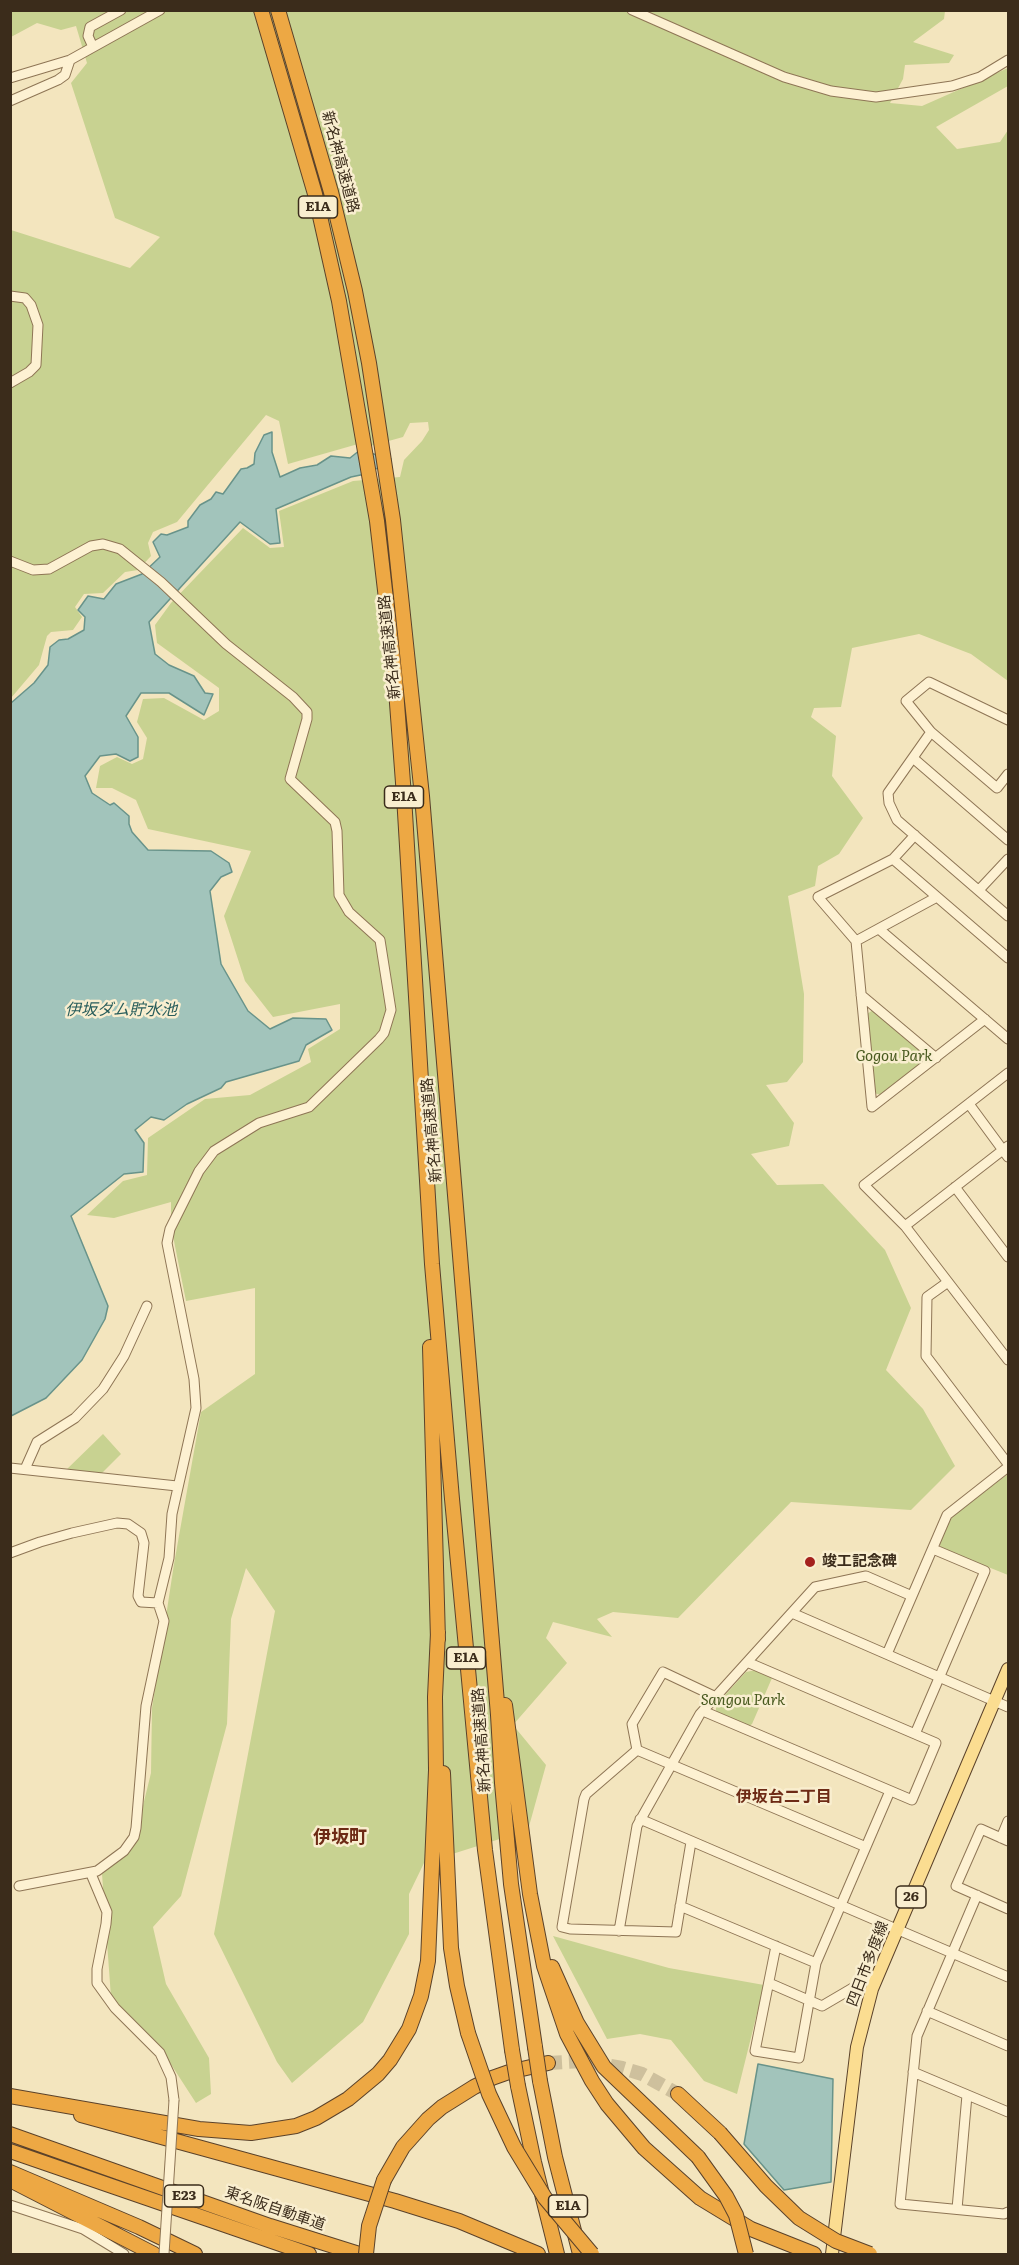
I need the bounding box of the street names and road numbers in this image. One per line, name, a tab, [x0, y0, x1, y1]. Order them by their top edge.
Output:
street label: 新名神高速道路	[318, 109, 362, 215]
road number: E1A	[298, 196, 338, 218]
street label: 新名神高速道路	[376, 594, 404, 700]
road number: E1A	[384, 786, 424, 808]
street label: 新名神高速道路	[418, 1077, 446, 1183]
road number: E1A	[446, 1647, 486, 1669]
street label: 新名神高速道路	[469, 1687, 495, 1793]
road number: 26	[896, 1886, 926, 1908]
street label: 四日市多度線	[843, 1919, 893, 2009]
street label: 東名阪自動車道	[222, 2183, 328, 2235]
road number: E23	[164, 2185, 204, 2207]
road number: E1A	[548, 2195, 588, 2217]

